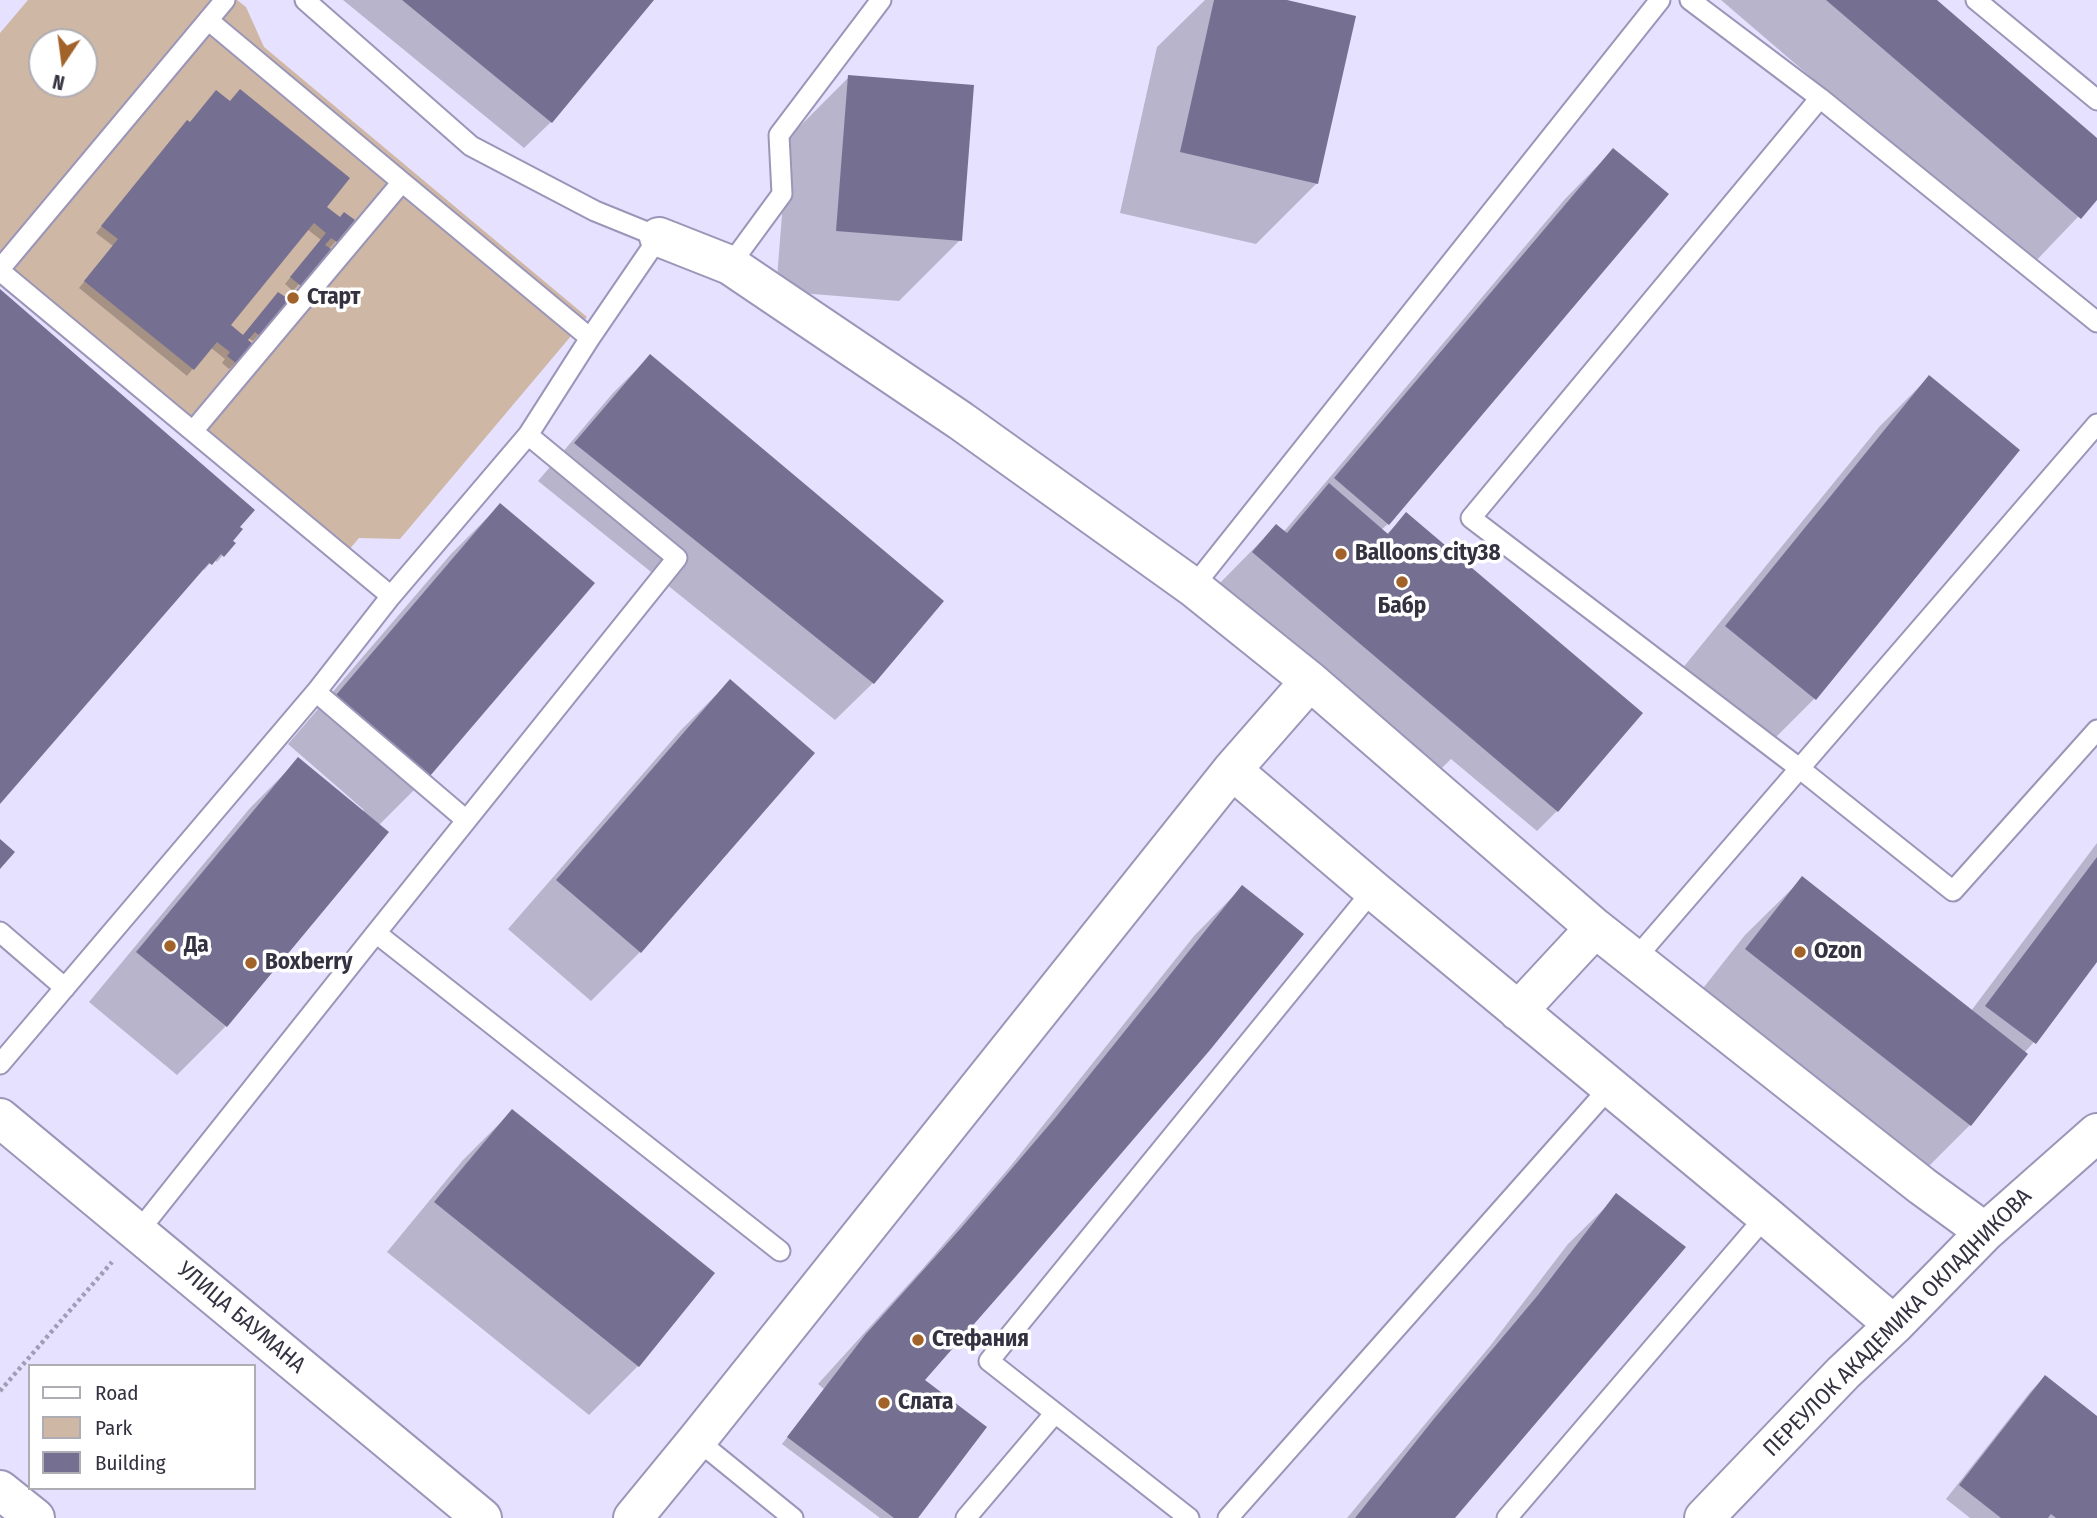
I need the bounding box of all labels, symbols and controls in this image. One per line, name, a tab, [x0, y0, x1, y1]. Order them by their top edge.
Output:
north arrow	[28, 28, 98, 98]
text: N	[50, 70, 67, 94]
place label: Старт	[307, 284, 360, 312]
marker: Старт	[285, 290, 301, 306]
place label: Balloons city38	[1355, 540, 1501, 568]
marker: Balloons city38	[1333, 546, 1349, 562]
marker: Бабр	[1394, 574, 1410, 590]
place label: Бабр	[1378, 593, 1426, 621]
place label: Да	[184, 932, 209, 960]
marker: Да	[162, 938, 178, 954]
place label: Ozon	[1814, 938, 1862, 966]
marker: Ozon	[1792, 944, 1808, 960]
place label: Boxberry	[265, 949, 353, 977]
marker: Boxberry	[243, 955, 259, 971]
street label: ПЕРЕУЛОК АКАДЕМИКА ОКЛАДНИКОВА	[1758, 1183, 2038, 1463]
street label: УЛИЦА БАУМАНА	[171, 1256, 311, 1380]
place label: Стефания	[932, 1326, 1029, 1354]
marker: Стефания	[910, 1332, 926, 1348]
legend	[28, 1364, 256, 1490]
text: Road	[95, 1380, 139, 1406]
place label: Слата	[898, 1389, 953, 1417]
marker: Слата	[876, 1395, 892, 1411]
text: Park	[95, 1415, 132, 1441]
text: Building	[95, 1450, 166, 1476]

